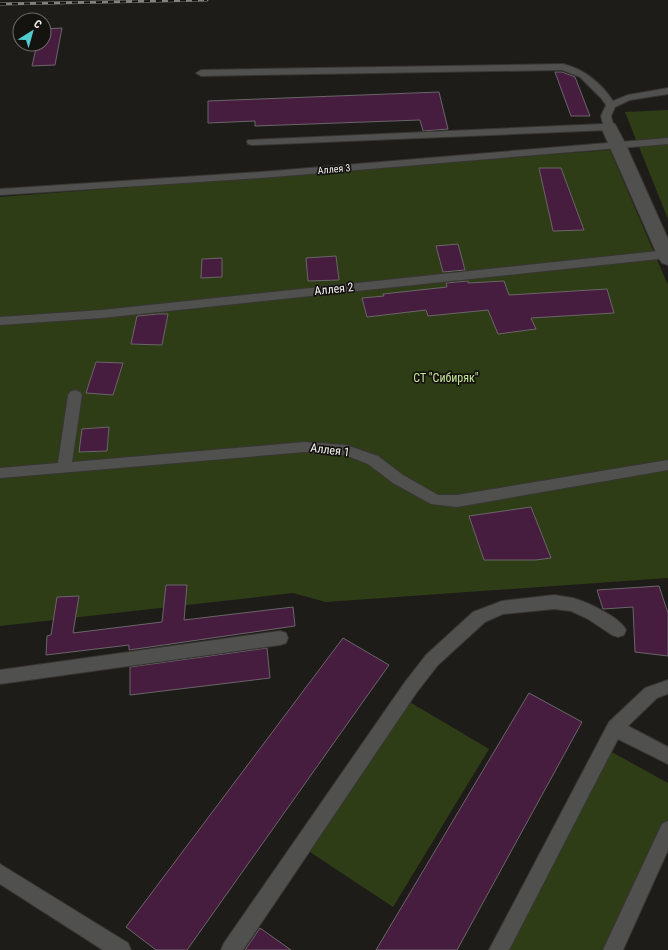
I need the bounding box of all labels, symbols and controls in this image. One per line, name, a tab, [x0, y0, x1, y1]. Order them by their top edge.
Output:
north arrow	[12, 12, 52, 52]
text: С	[31, 17, 44, 31]
street label: Аллея 3	[317, 162, 351, 176]
street label: Аллея 2	[314, 280, 354, 298]
park label: СТ "Сибиряк"	[413, 371, 479, 385]
street label: Аллея 1	[310, 441, 350, 459]

